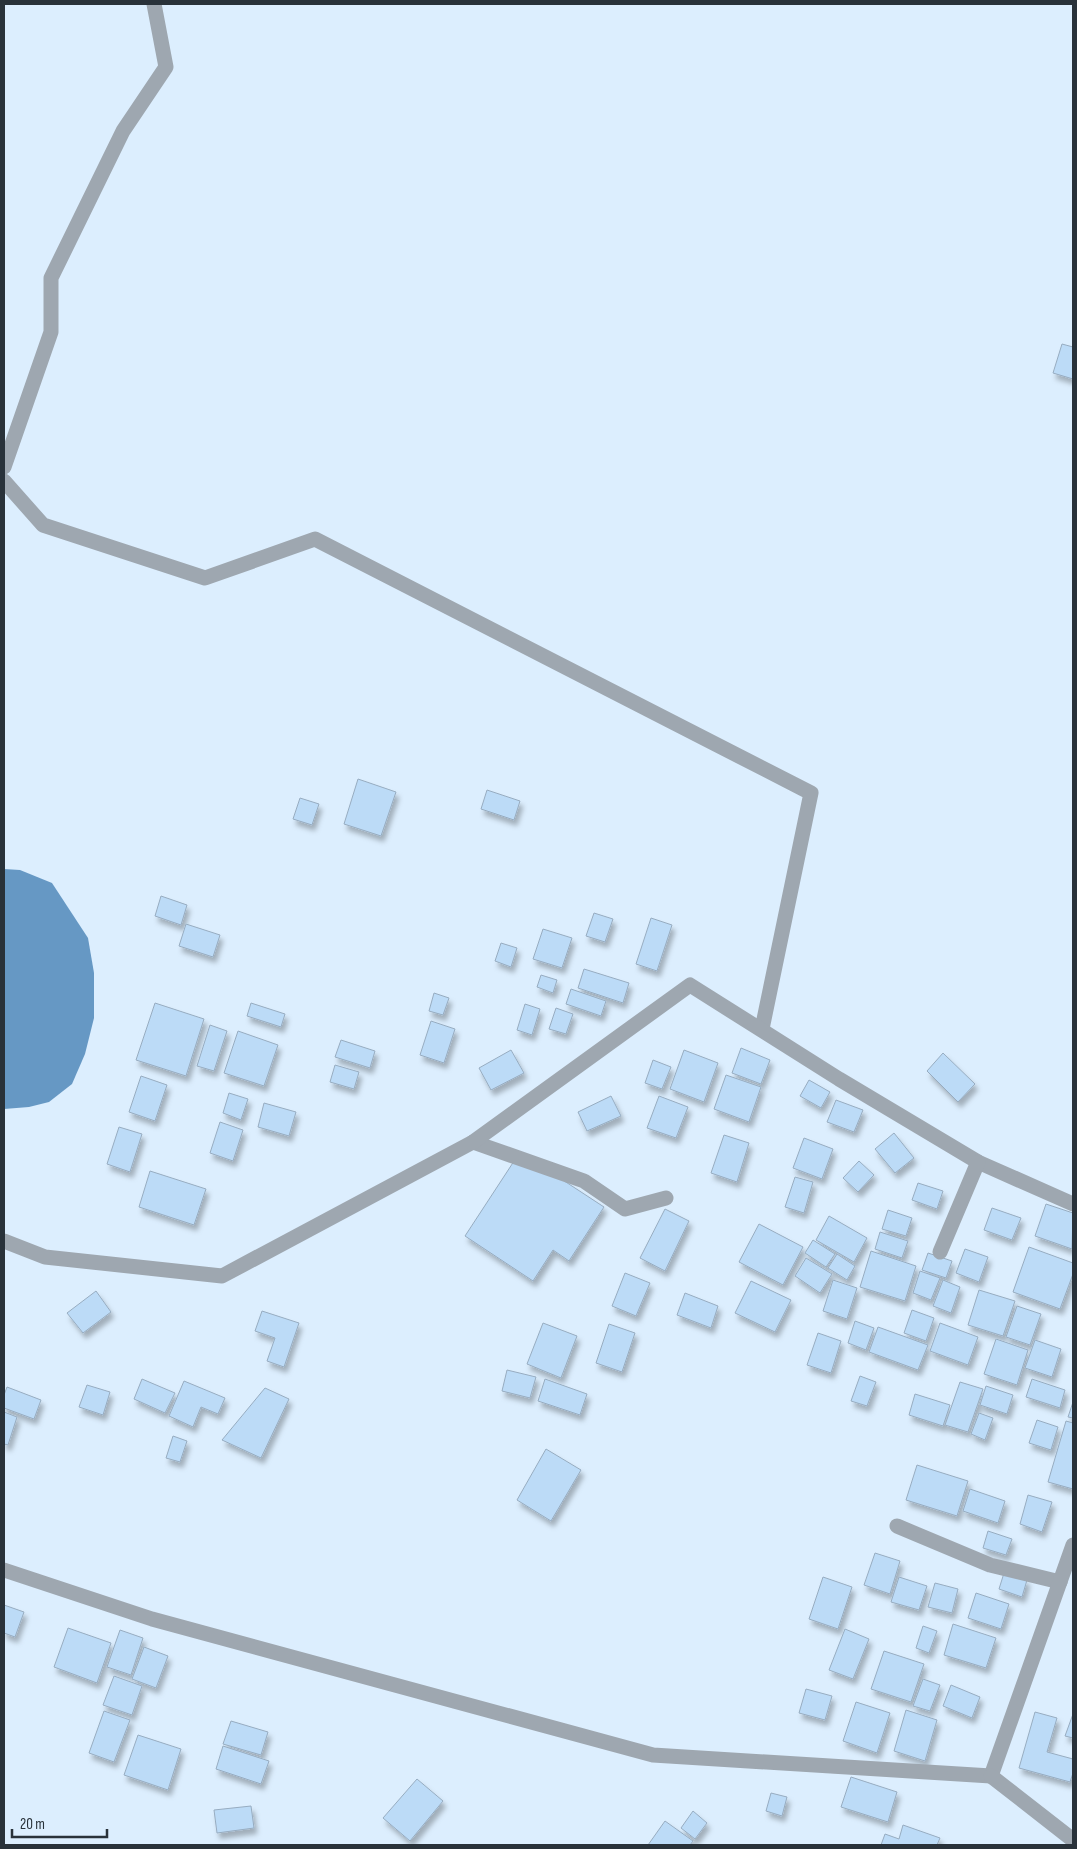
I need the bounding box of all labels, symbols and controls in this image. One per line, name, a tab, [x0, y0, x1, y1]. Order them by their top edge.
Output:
scale bar	[12, 1806, 108, 1838]
text: 20 m	[20, 1815, 45, 1834]

